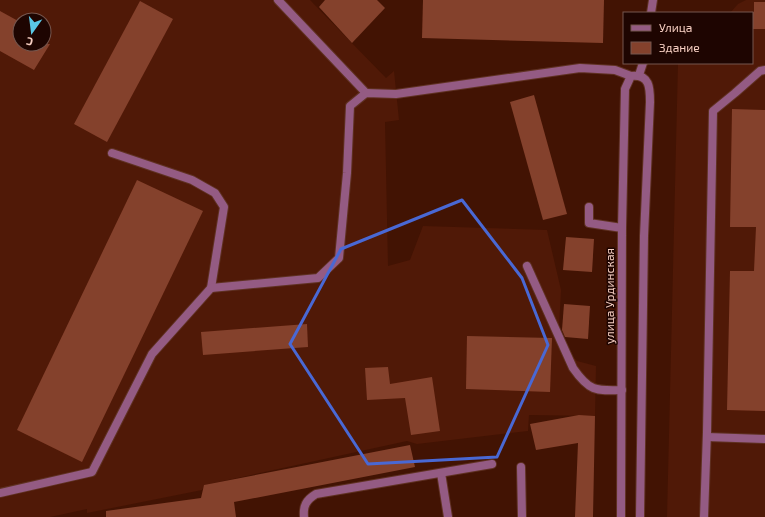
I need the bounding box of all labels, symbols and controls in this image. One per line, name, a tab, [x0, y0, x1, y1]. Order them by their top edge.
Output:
north arrow	[12, 12, 52, 52]
legend	[623, 12, 753, 64]
text: Улица	[659, 20, 692, 34]
text: С	[24, 35, 34, 49]
text: Здание	[659, 40, 700, 54]
street label: улица Урдинская	[602, 248, 617, 344]

